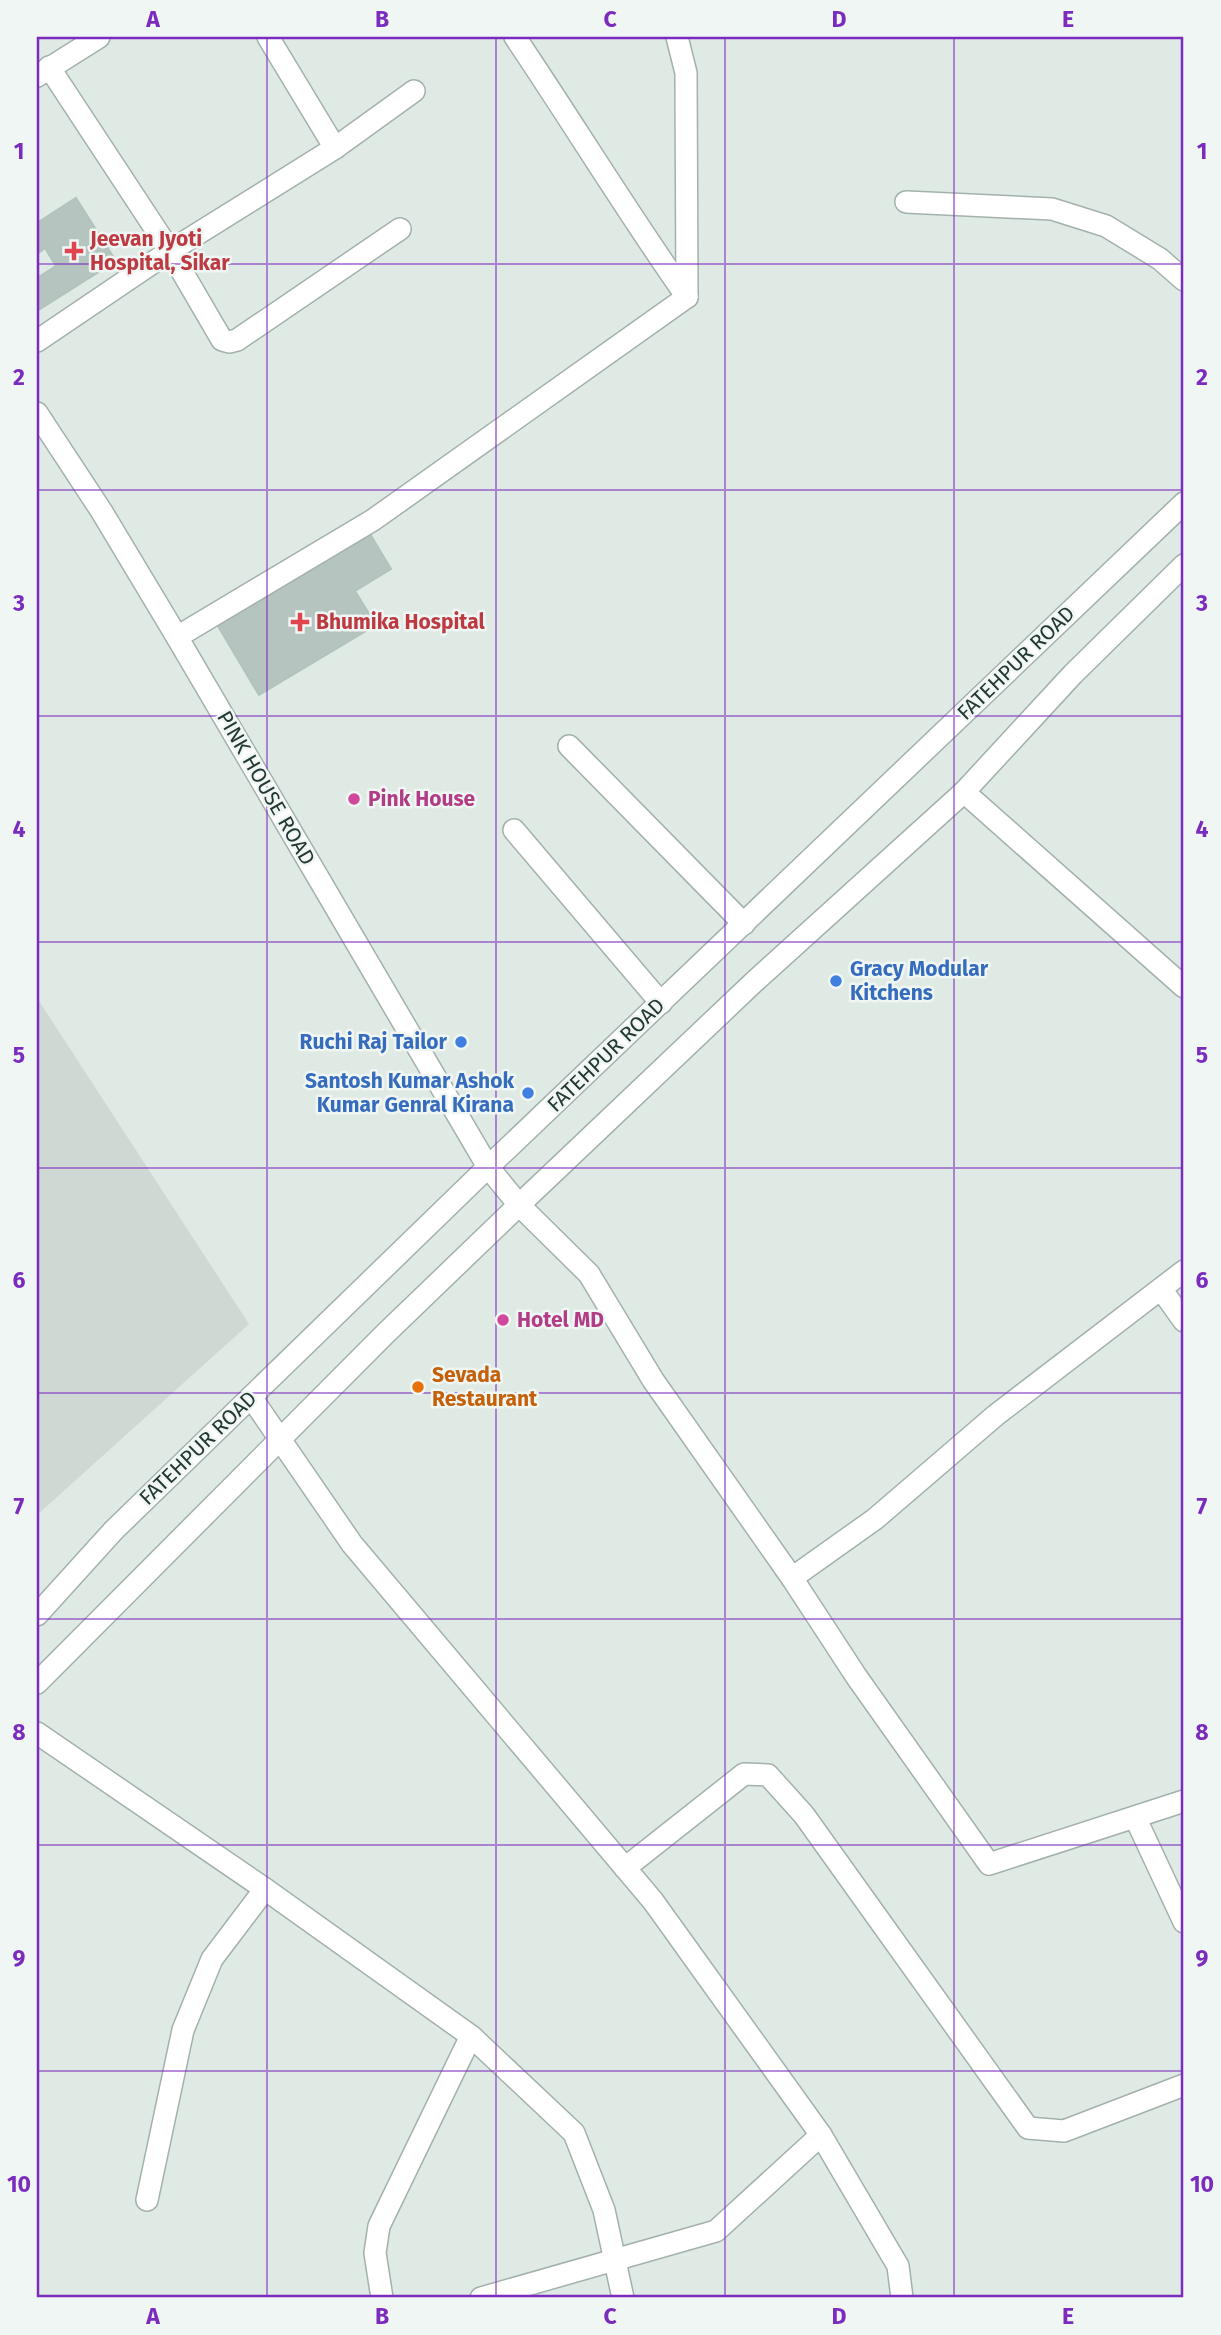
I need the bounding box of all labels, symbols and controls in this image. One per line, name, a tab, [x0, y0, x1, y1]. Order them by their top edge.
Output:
text: A	[145, 5, 160, 33]
text: B	[375, 5, 389, 33]
text: C	[603, 5, 617, 33]
text: D	[832, 5, 847, 33]
text: E	[1062, 5, 1074, 33]
text: 1	[14, 137, 24, 165]
text: 1	[1197, 137, 1207, 165]
place label: Jeevan Jyoti Hospital, Sikar	[89, 226, 230, 276]
marker: Jeevan Jyoti Hospital, Sikar	[64, 241, 84, 261]
text: 2	[13, 363, 25, 391]
text: 2	[1196, 363, 1208, 391]
text: 3	[12, 589, 25, 617]
text: 3	[1195, 589, 1208, 617]
street label: FATEHPUR ROAD	[952, 600, 1080, 726]
place label: Bhumika Hospital	[316, 609, 486, 635]
marker: Bhumika Hospital	[290, 612, 310, 632]
street label: PINK HOUSE ROAD	[211, 706, 321, 870]
place label: Pink House	[368, 786, 476, 812]
marker: Pink House	[346, 791, 362, 807]
text: 4	[13, 815, 26, 843]
text: 4	[1196, 815, 1209, 843]
place label: Gracy Modular Kitchens	[850, 956, 989, 1006]
marker: Gracy Modular Kitchens	[828, 973, 844, 989]
street label: FATEHPUR ROAD	[542, 992, 670, 1118]
place label: Ruchi Raj Tailor	[299, 1029, 448, 1055]
marker: Ruchi Raj Tailor	[453, 1034, 469, 1050]
text: 5	[13, 1041, 25, 1069]
text: 5	[1196, 1041, 1208, 1069]
place label: Santosh Kumar Ashok Kumar Genral Kirana	[305, 1068, 514, 1118]
marker: Santosh Kumar Ashok Kumar Genral Kirana	[520, 1085, 536, 1101]
text: 6	[13, 1266, 26, 1294]
text: 6	[1196, 1266, 1209, 1294]
place label: Hotel MD	[517, 1307, 604, 1333]
marker: Hotel MD	[495, 1312, 511, 1328]
place label: Sevada Restaurant	[432, 1362, 538, 1412]
marker: Sevada Restaurant	[410, 1379, 426, 1395]
street label: FATEHPUR ROAD	[134, 1385, 262, 1511]
text: 7	[14, 1492, 25, 1520]
text: 7	[1197, 1492, 1208, 1520]
text: 8	[12, 1718, 26, 1746]
text: 8	[1195, 1718, 1209, 1746]
text: 9	[13, 1944, 26, 1972]
text: 9	[1196, 1944, 1209, 1972]
text: 10	[7, 2170, 31, 2198]
text: 10	[1190, 2170, 1214, 2198]
text: A	[145, 2302, 160, 2330]
text: B	[375, 2302, 389, 2330]
text: C	[603, 2302, 617, 2330]
text: D	[832, 2302, 847, 2330]
text: E	[1062, 2302, 1074, 2330]

